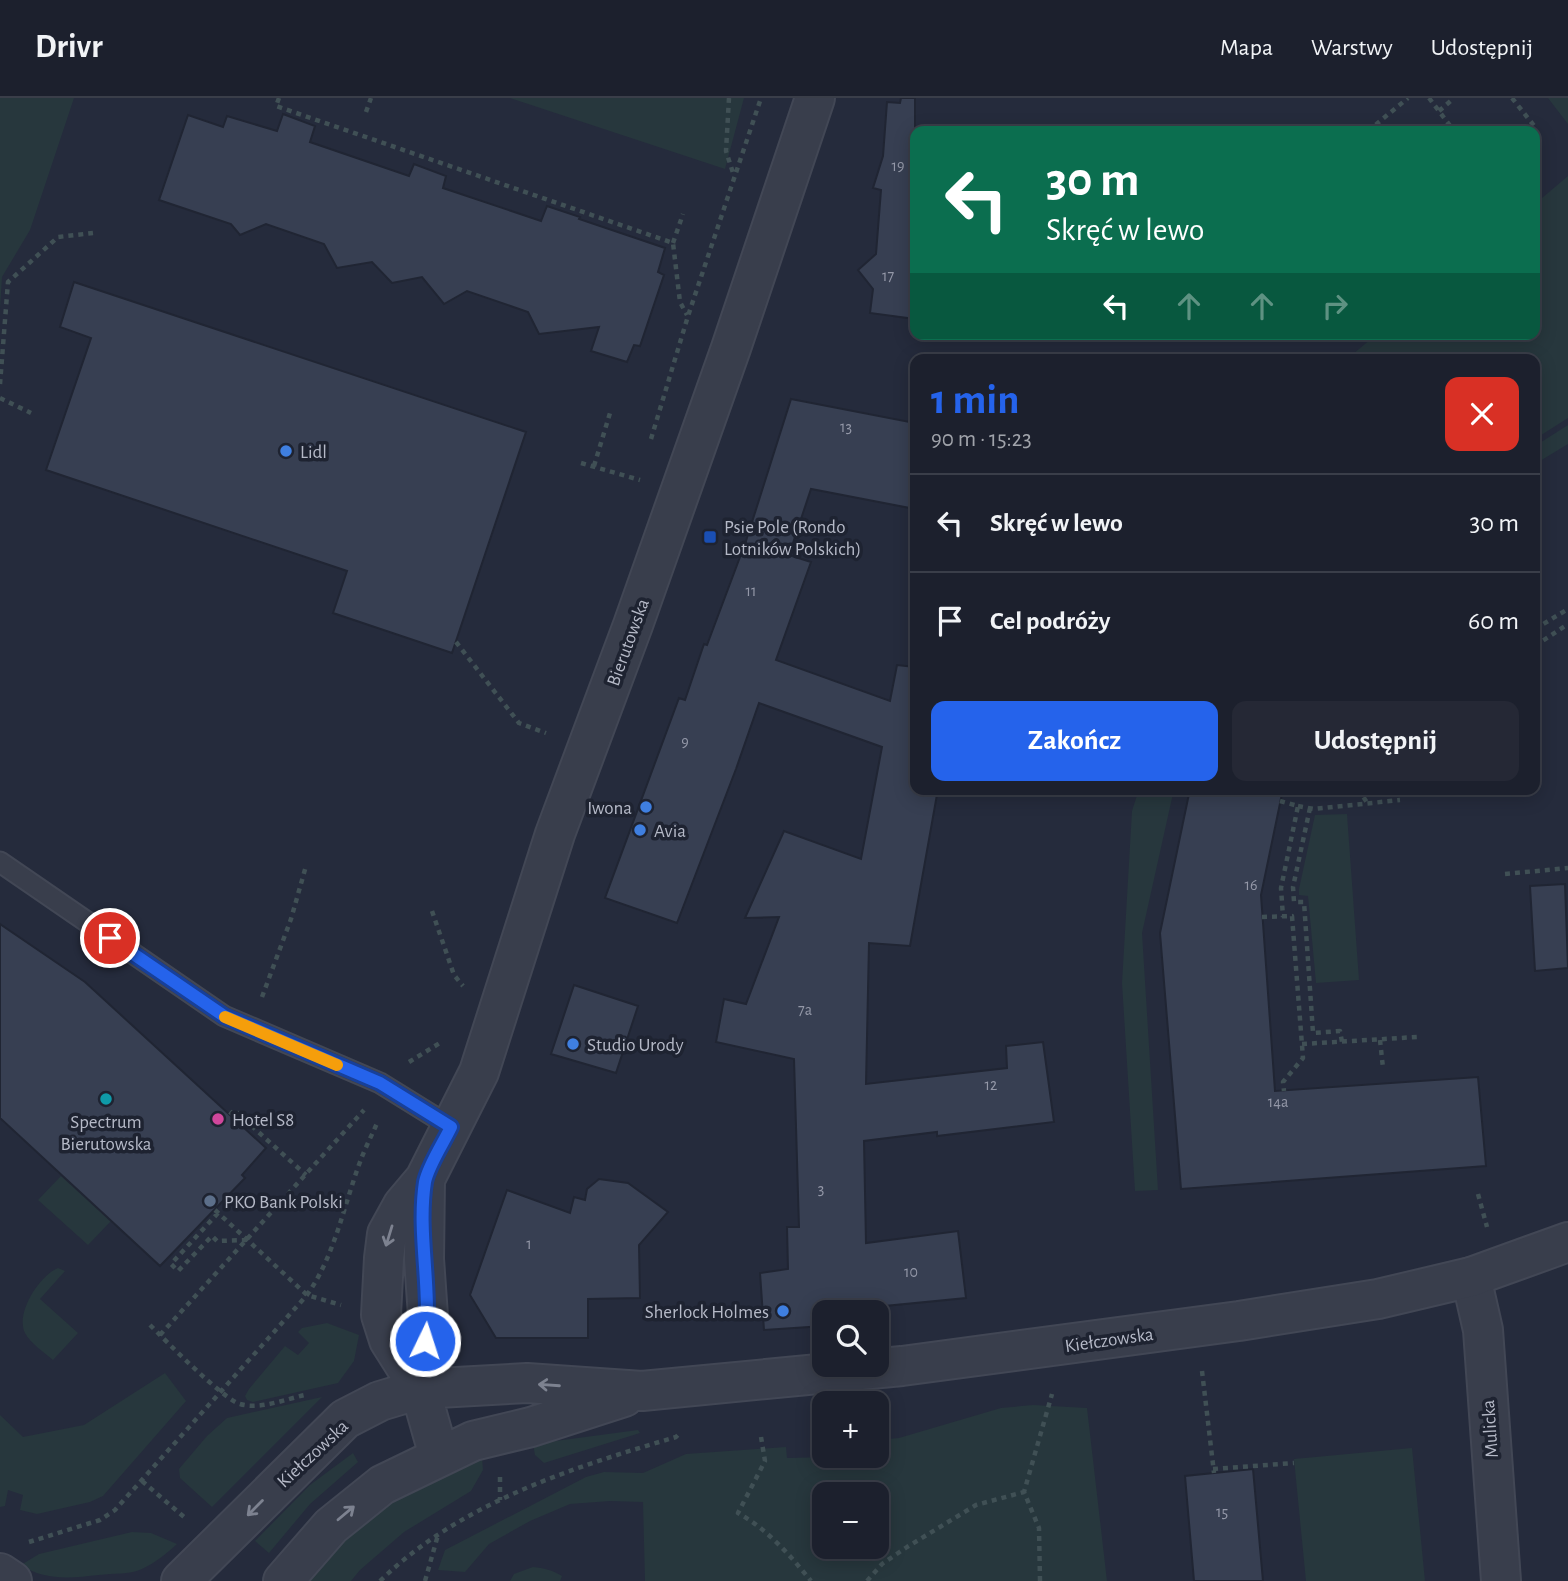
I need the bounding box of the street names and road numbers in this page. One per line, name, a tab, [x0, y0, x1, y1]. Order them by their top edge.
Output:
street label: Bierutowska	[604, 596, 653, 689]
street label: Kiełczowska	[1064, 1325, 1155, 1356]
street label: Mulicka	[1479, 1399, 1502, 1458]
street label: Kiełczowska	[274, 1416, 352, 1492]

